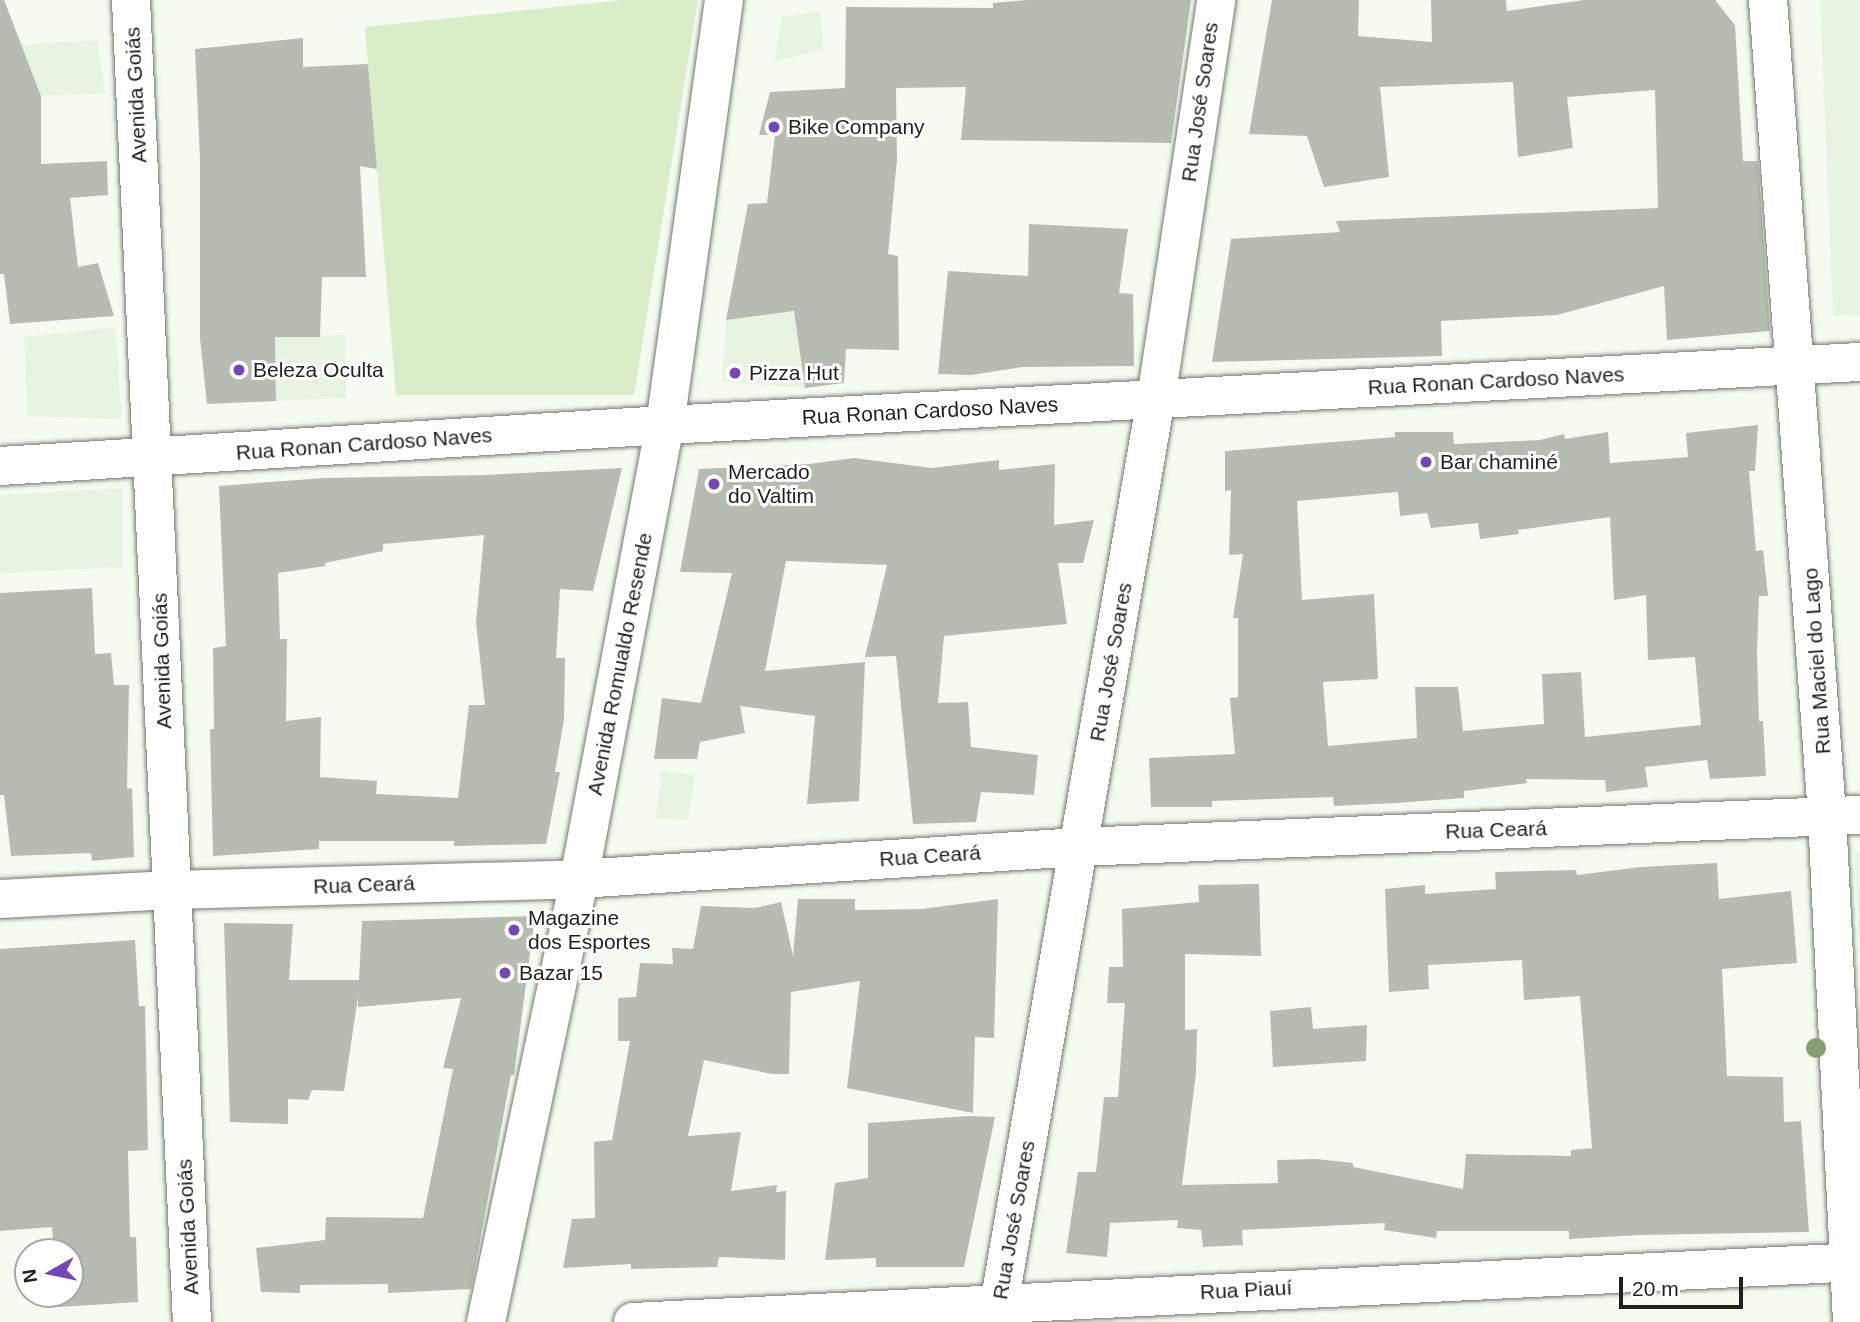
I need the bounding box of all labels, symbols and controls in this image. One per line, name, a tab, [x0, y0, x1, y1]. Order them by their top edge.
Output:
street label: Rua José Soares	[1176, 20, 1224, 184]
street label: Avenida Goiás	[120, 26, 152, 164]
place label: Bike Company	[788, 114, 925, 140]
marker: Bike Company	[766, 119, 782, 135]
place label: Beleza Oculta	[253, 357, 384, 383]
place label: Pizza Hut	[749, 360, 839, 386]
marker: Beleza Oculta	[231, 362, 247, 378]
street label: Rua Ronan Cardoso Naves	[1367, 362, 1625, 400]
marker: Pizza Hut	[727, 365, 743, 381]
street label: Rua Ronan Cardoso Naves	[801, 392, 1059, 430]
street label: Rua Ronan Cardoso Naves	[235, 422, 493, 466]
place label: Bar chaminé	[1440, 449, 1558, 475]
marker: Bar chaminé	[1418, 454, 1434, 470]
place label: Mercado do Valtim	[728, 459, 814, 509]
marker: Mercado do Valtim	[706, 476, 722, 492]
street label: Avenida Romualdo Resende	[582, 531, 658, 797]
street label: Rua Maciel do Lago	[1798, 567, 1836, 755]
street label: Rua José Soares	[1085, 580, 1137, 744]
street label: Avenida Goiás	[147, 593, 177, 729]
street label: Rua Ceará	[1445, 816, 1547, 844]
street label: Rua Ceará	[878, 840, 982, 872]
street label: Rua Ceará	[313, 871, 415, 899]
place label: Magazine dos Esportes	[528, 905, 651, 955]
marker: Magazine dos Esportes	[506, 922, 522, 938]
place label: Bazar 15	[519, 960, 603, 986]
marker: Bazar 15	[497, 965, 513, 981]
street label: Rua José Soares	[988, 1138, 1040, 1302]
street label: Avenida Goiás	[172, 1158, 204, 1296]
north arrow	[14, 1238, 84, 1308]
scale bar	[1622, 1262, 1746, 1306]
text: N	[18, 1268, 41, 1284]
street label: Rua Piauí	[1199, 1275, 1293, 1305]
text: 20 m	[1632, 1277, 1679, 1300]

